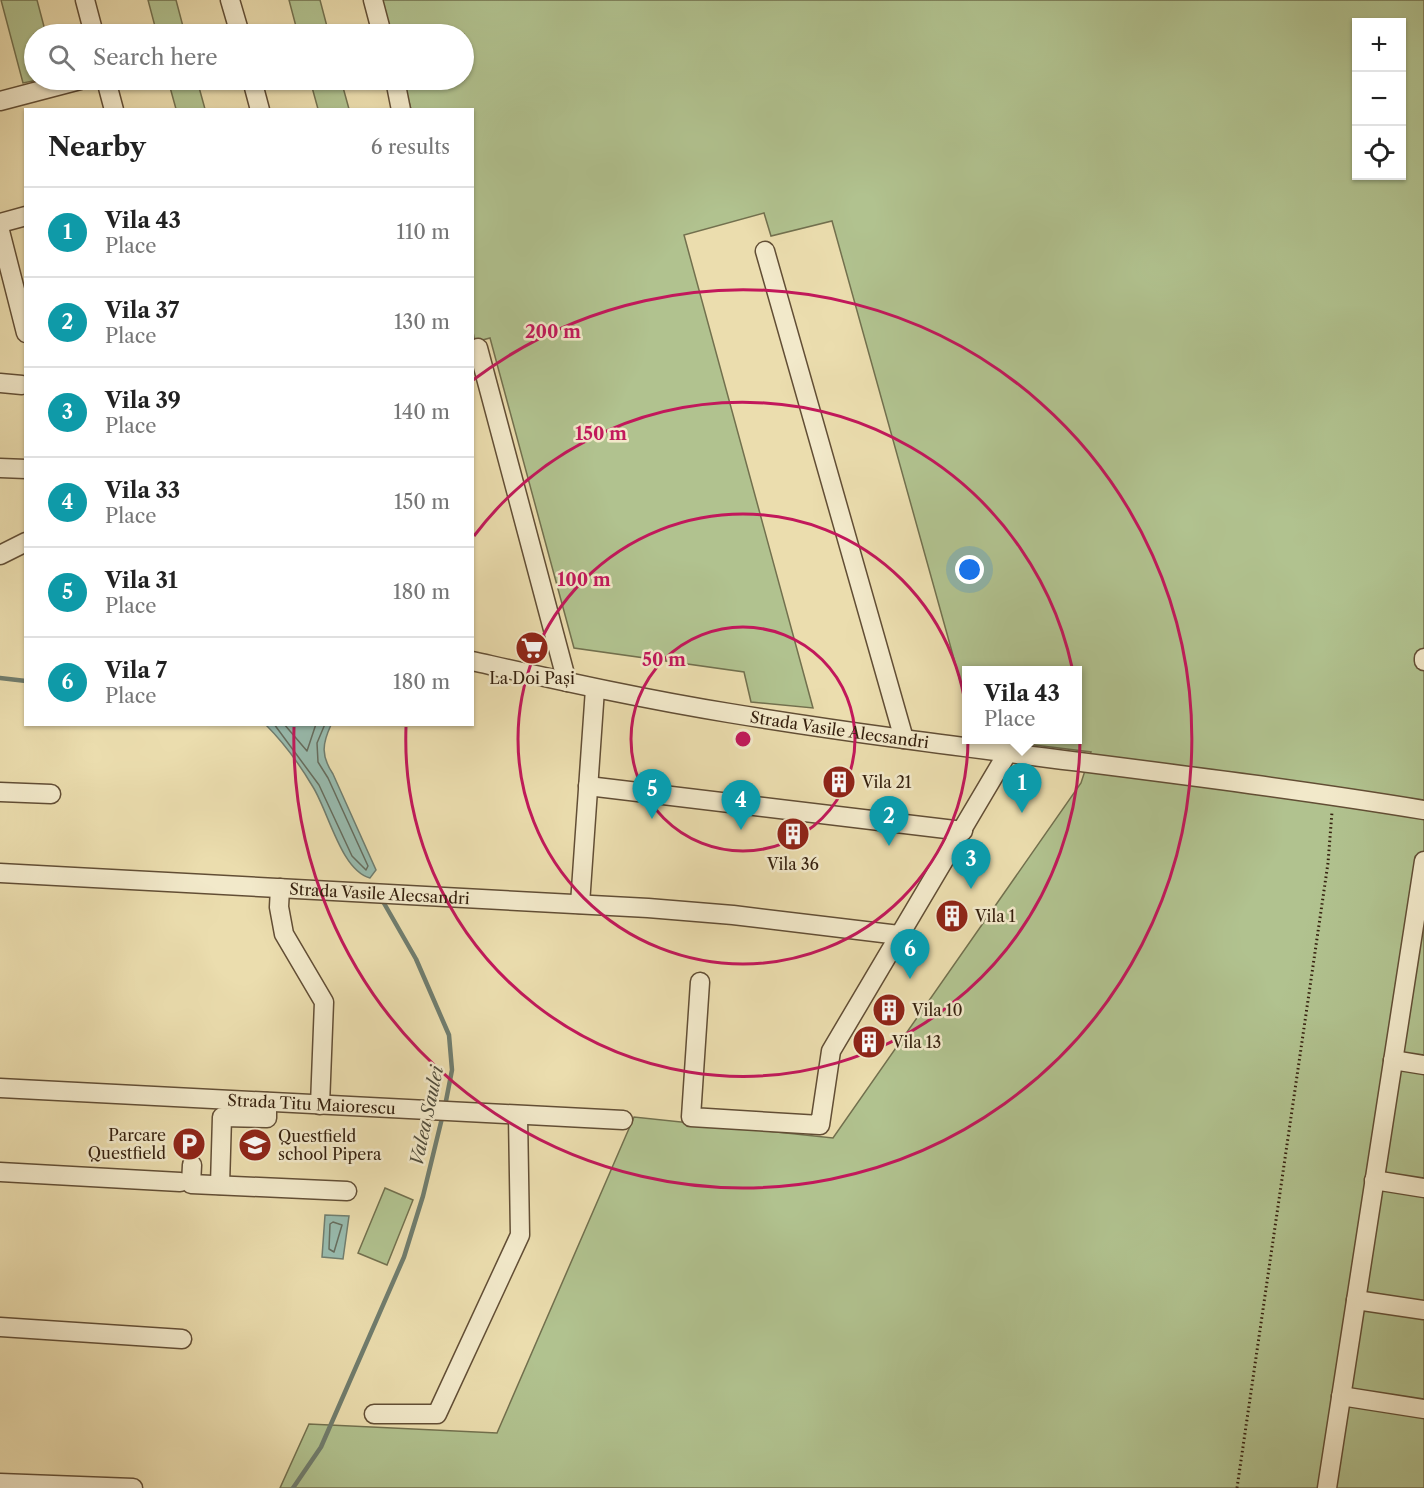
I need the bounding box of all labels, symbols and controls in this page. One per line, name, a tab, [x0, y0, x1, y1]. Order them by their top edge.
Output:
map controls	[1352, 18, 1406, 180]
button: +	[1352, 18, 1406, 72]
search box	[24, 24, 474, 90]
icon: search	[45, 41, 78, 74]
text: Search here	[93, 44, 218, 71]
button: −	[1352, 72, 1406, 126]
button: locate	[1352, 126, 1406, 180]
text: Nearby	[48, 131, 146, 163]
text: 6 results	[371, 135, 450, 159]
text: Vila 43	[105, 207, 181, 234]
text: 1	[63, 220, 72, 244]
text: 110 m	[397, 220, 450, 244]
text: Place	[105, 234, 156, 258]
text: Vila 37	[105, 297, 179, 324]
text: 2	[62, 310, 73, 334]
text: 130 m	[394, 310, 450, 334]
text: 200 m	[525, 321, 581, 343]
text: Place	[105, 324, 156, 348]
text: Vila 39	[105, 387, 181, 414]
text: 3	[62, 400, 73, 424]
text: 140 m	[393, 400, 450, 424]
text: Place	[105, 414, 156, 438]
text: 150 m	[575, 423, 627, 445]
text: Vila 33	[105, 477, 180, 504]
text: 4	[62, 490, 73, 514]
text: 150 m	[394, 490, 450, 514]
text: Place	[105, 504, 156, 528]
your location	[955, 555, 984, 584]
text: Vila 31	[105, 567, 178, 594]
text: 100 m	[557, 569, 611, 591]
text: 5	[62, 580, 73, 604]
text: 180 m	[393, 580, 450, 604]
text: Place	[105, 594, 156, 618]
supermarket icon: La Doi Pași	[514, 630, 550, 666]
text: 50 m	[642, 649, 686, 671]
text: Vila 7	[105, 657, 167, 684]
popup	[962, 666, 1082, 744]
place label: La Doi Pași	[489, 668, 575, 688]
text: 6	[62, 670, 73, 694]
text: 180 m	[393, 670, 450, 694]
text: Vila 43	[984, 680, 1060, 707]
text: Place	[105, 684, 156, 708]
street label: Strada Vasile Alecsandri	[749, 707, 930, 752]
text: Place	[984, 707, 1035, 731]
centre of rings	[733, 729, 753, 749]
building icon: Vila 21	[821, 764, 857, 800]
pin: 1	[1002, 764, 1042, 813]
pin: 5	[632, 770, 672, 819]
place label: Vila 21	[861, 772, 912, 792]
pin: 4	[722, 780, 760, 830]
pin: 2	[870, 796, 908, 846]
building icon: Vila 36	[775, 816, 811, 852]
pin: 3	[952, 840, 990, 889]
place label: Vila 36	[766, 854, 819, 874]
street label: Strada Vasile Alecsandri	[289, 879, 470, 908]
building icon: Vila 1	[934, 898, 970, 934]
place label: Vila 1	[974, 906, 1016, 926]
pin: 6	[890, 930, 930, 979]
building icon: Vila 10	[871, 992, 907, 1028]
place label: Vila 10	[911, 1000, 963, 1020]
building icon: Vila 13	[851, 1024, 887, 1060]
place label: Vila 13	[891, 1032, 941, 1052]
water label: Valea Saulei	[406, 1063, 449, 1168]
street label: Strada Titu Maiorescu	[227, 1090, 396, 1118]
place label: Parcare Questfield	[88, 1125, 166, 1163]
parking icon: Parcare Questfield	[171, 1126, 207, 1162]
place label: Questfield school Pipera	[278, 1126, 382, 1164]
school or university icon: Questfield school Pipera	[237, 1127, 273, 1163]

